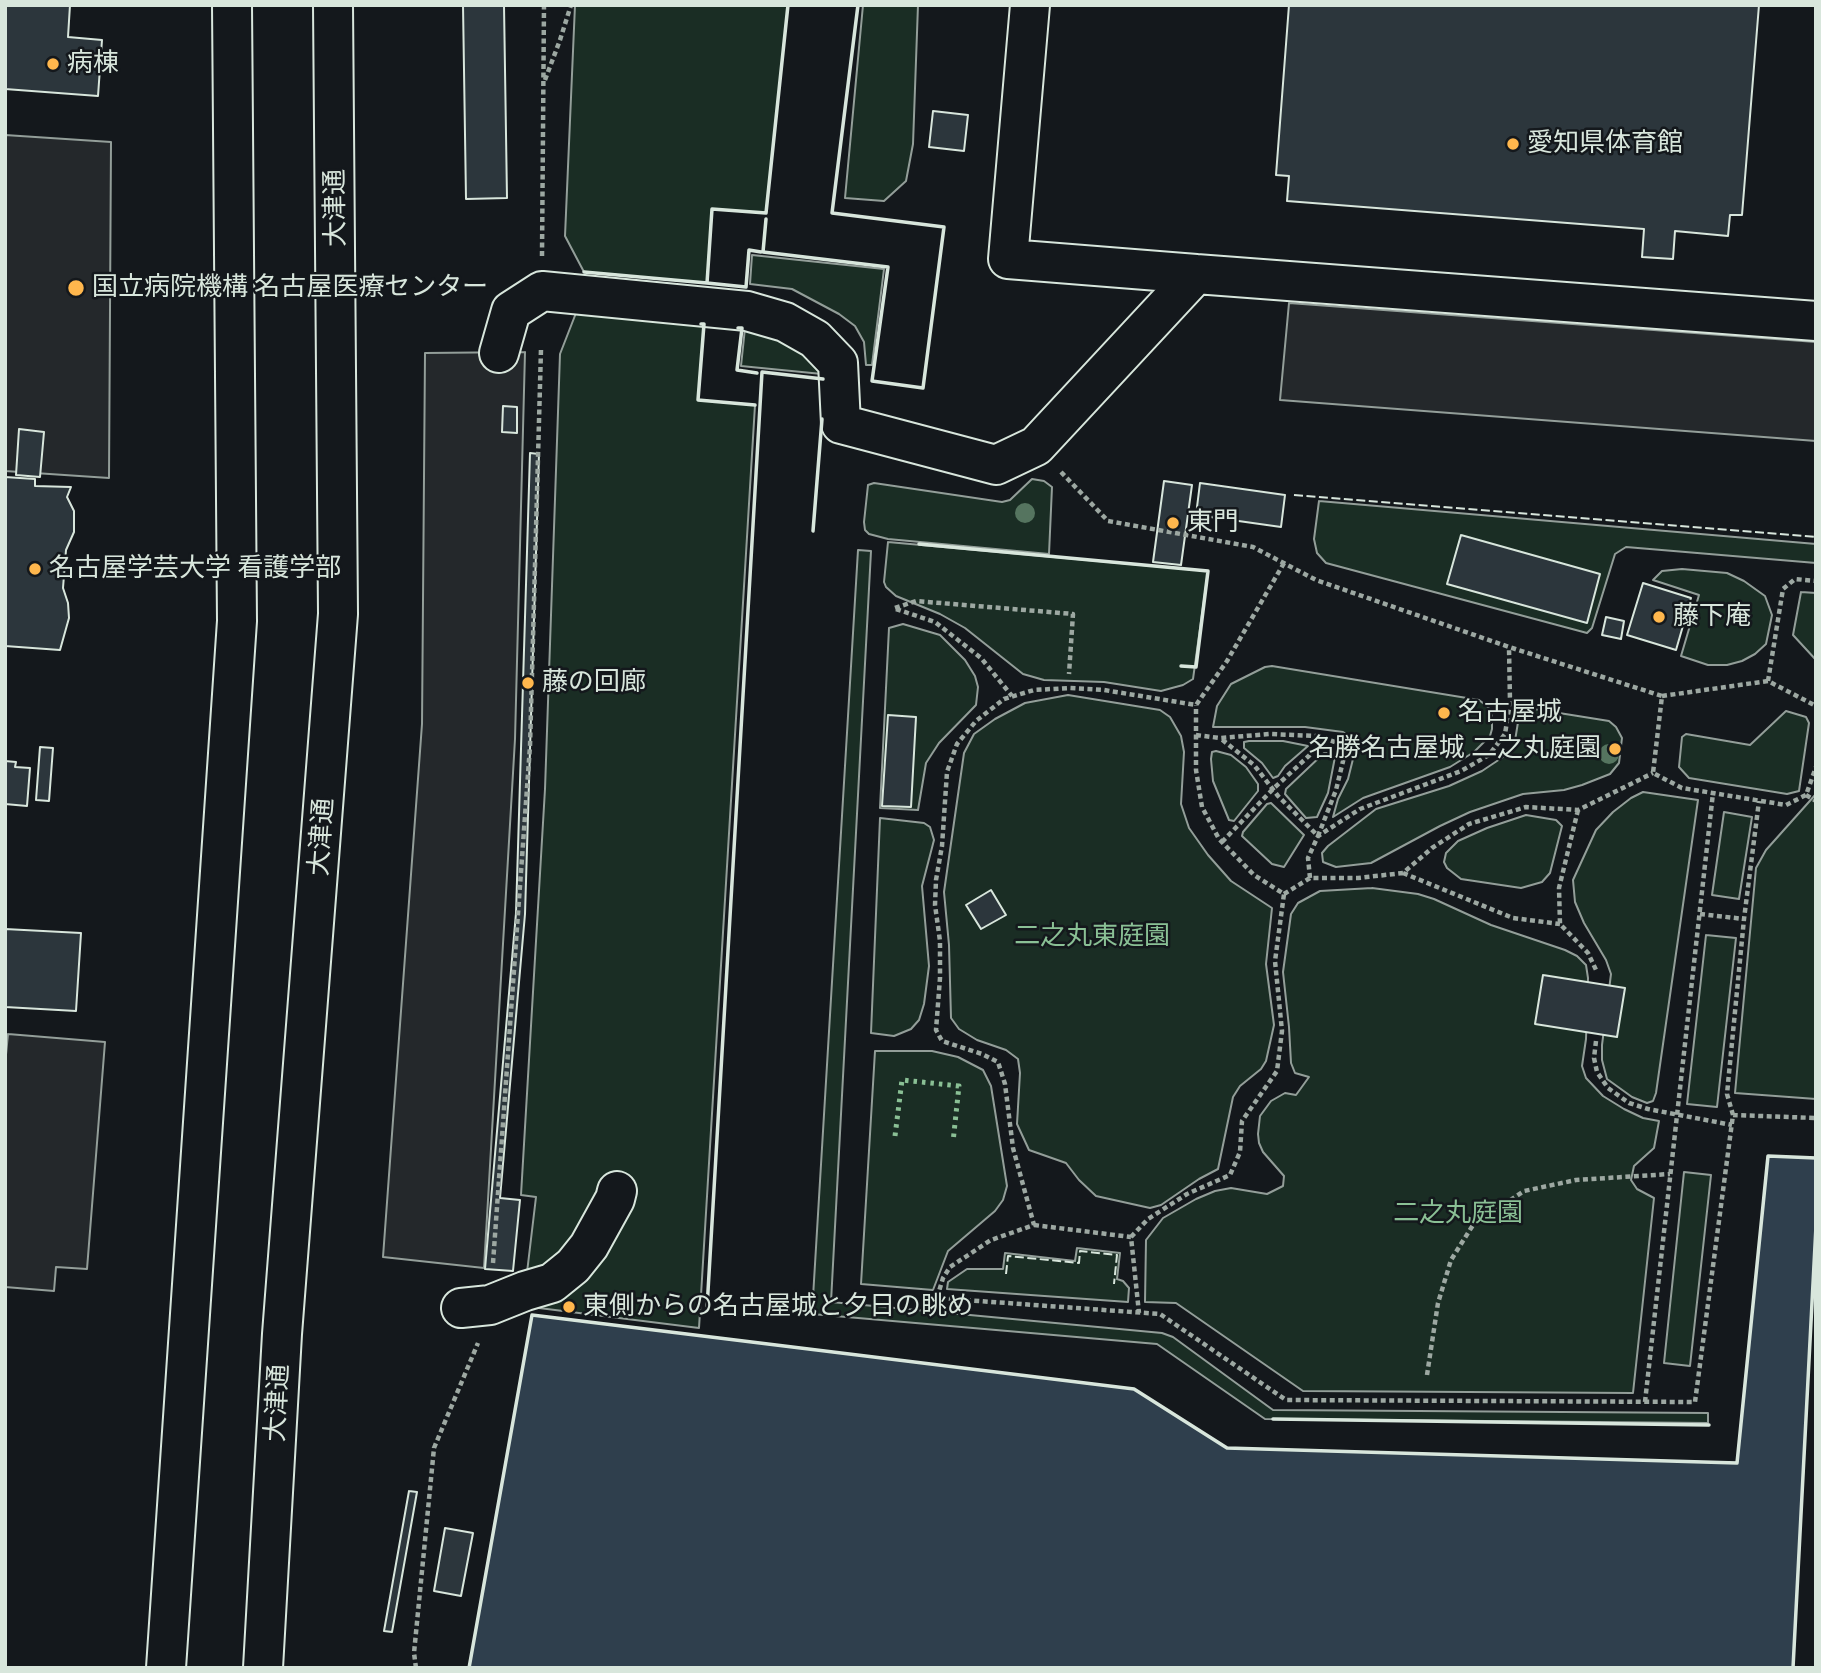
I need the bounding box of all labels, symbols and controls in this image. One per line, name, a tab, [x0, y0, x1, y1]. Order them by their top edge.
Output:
place label: 病棟	[67, 48, 119, 80]
marker: 病棟	[45, 56, 61, 72]
place label: 愛知県体育館	[1527, 128, 1683, 160]
marker: 愛知県体育館	[1505, 136, 1521, 152]
street label: 大津通	[320, 169, 352, 247]
place label: 国立病院機構 名古屋医療センター	[92, 272, 488, 304]
marker: 国立病院機構 名古屋医療センター	[66, 278, 86, 298]
place label: 東門	[1187, 507, 1239, 539]
marker: 東門	[1165, 515, 1181, 531]
place label: 名古屋学芸大学 看護学部	[49, 553, 341, 585]
marker: 名古屋学芸大学 看護学部	[27, 561, 43, 577]
place label: 藤下庵	[1673, 601, 1751, 633]
marker: 藤下庵	[1651, 609, 1667, 625]
place label: 藤の回廊	[542, 667, 646, 699]
marker: 藤の回廊	[520, 675, 536, 691]
place label: 名古屋城	[1458, 697, 1562, 729]
marker: 名古屋城	[1436, 705, 1452, 721]
place label: 名勝名古屋城 二之丸庭園	[1309, 733, 1601, 765]
marker: 名勝名古屋城 二之丸庭園	[1607, 741, 1623, 757]
street label: 大津通	[304, 797, 340, 877]
park label: 二之丸東庭園	[1014, 921, 1170, 953]
park label: 二之丸庭園	[1393, 1198, 1523, 1230]
place label: 東側からの名古屋城と夕日の眺め	[583, 1291, 973, 1323]
marker: 東側からの名古屋城と夕日の眺め	[561, 1299, 577, 1315]
street label: 大津通	[260, 1363, 296, 1443]

